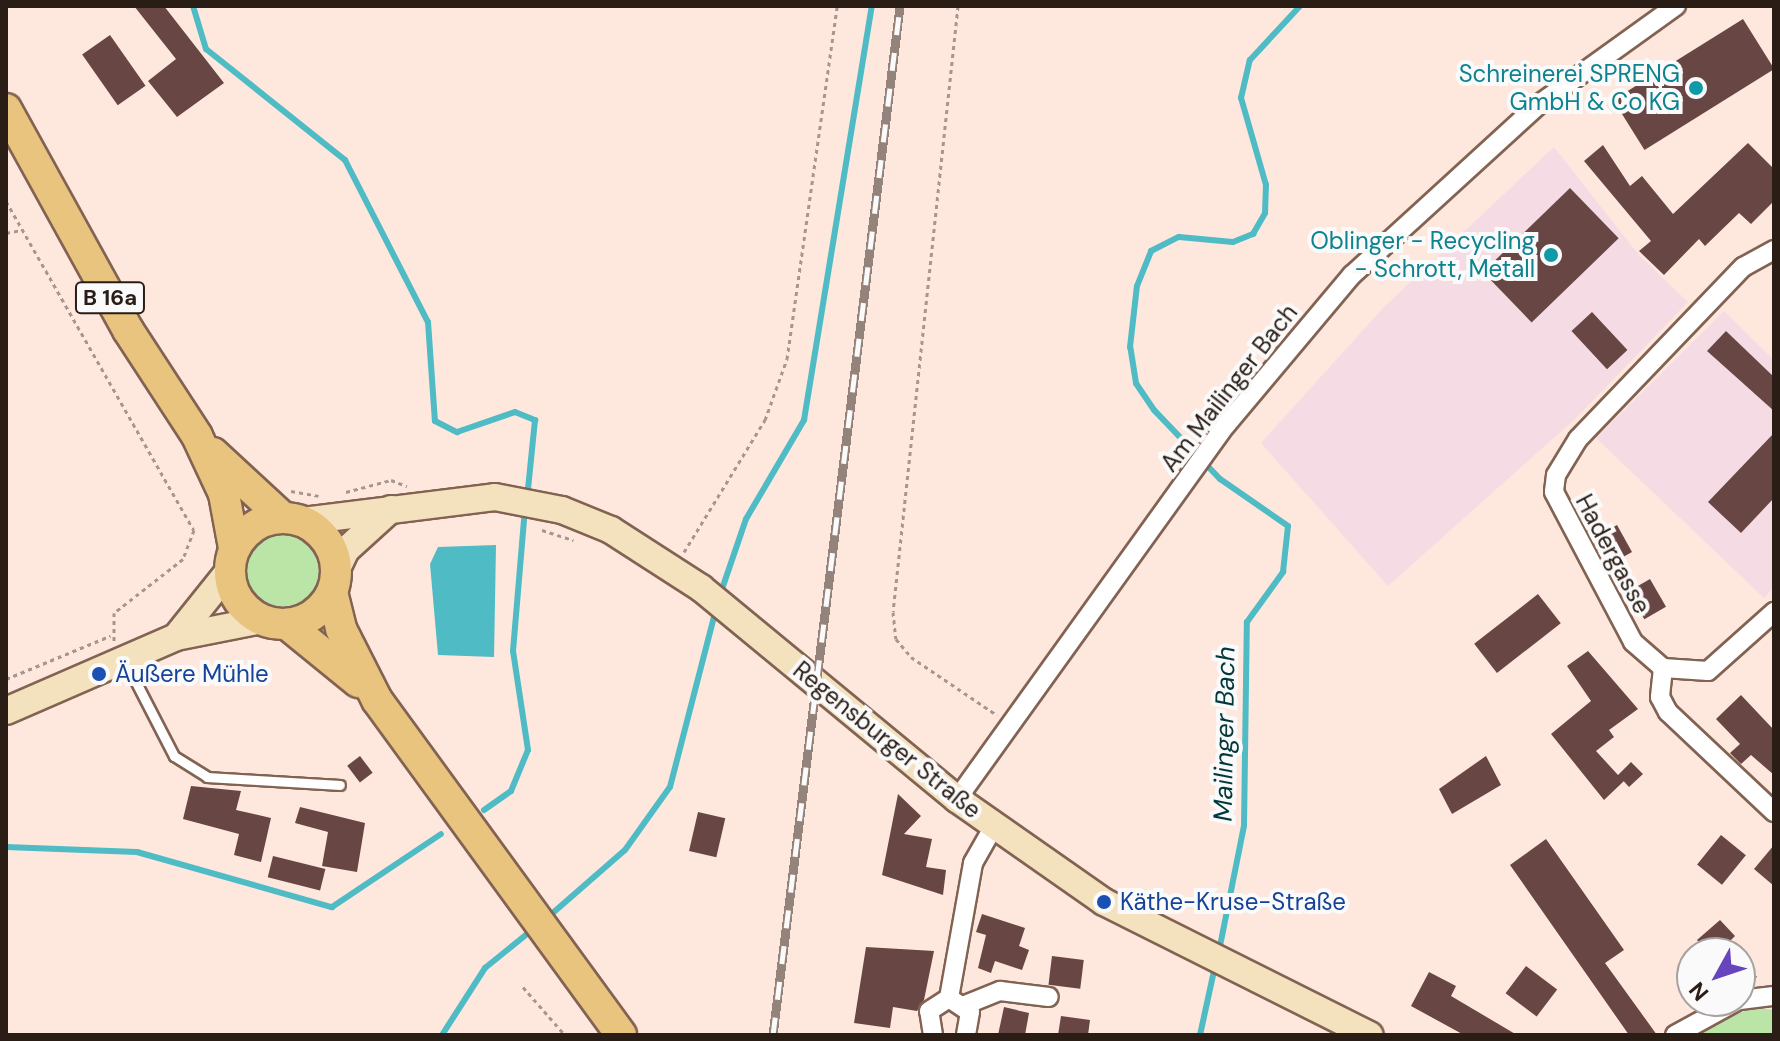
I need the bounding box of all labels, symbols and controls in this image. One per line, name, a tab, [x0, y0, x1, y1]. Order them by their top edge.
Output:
place label: Schreinerei SPRENG GmbH & Co KG	[1459, 60, 1680, 116]
marker: Schreinerei SPRENG GmbH & Co KG	[1687, 79, 1705, 97]
place label: Oblinger - Recycling - Schrott, Metall	[1310, 227, 1535, 283]
marker: Oblinger - Recycling - Schrott, Metall	[1542, 246, 1560, 264]
road number: B 16a	[74, 280, 146, 316]
street label: Am Mailinger Bach	[1155, 299, 1303, 477]
street label: Hadergasse	[1570, 489, 1656, 619]
water label: Mailinger Bach	[1208, 646, 1242, 822]
street label: Regensburger Straße	[787, 655, 987, 825]
place label: Äußere Mühle	[115, 660, 269, 688]
marker: Äußere Mühle	[90, 665, 108, 683]
place label: Käthe-Kruse-Straße	[1120, 888, 1346, 916]
marker: Käthe-Kruse-Straße	[1095, 893, 1113, 911]
north arrow	[1676, 937, 1756, 1017]
text: N	[1683, 976, 1715, 1007]

